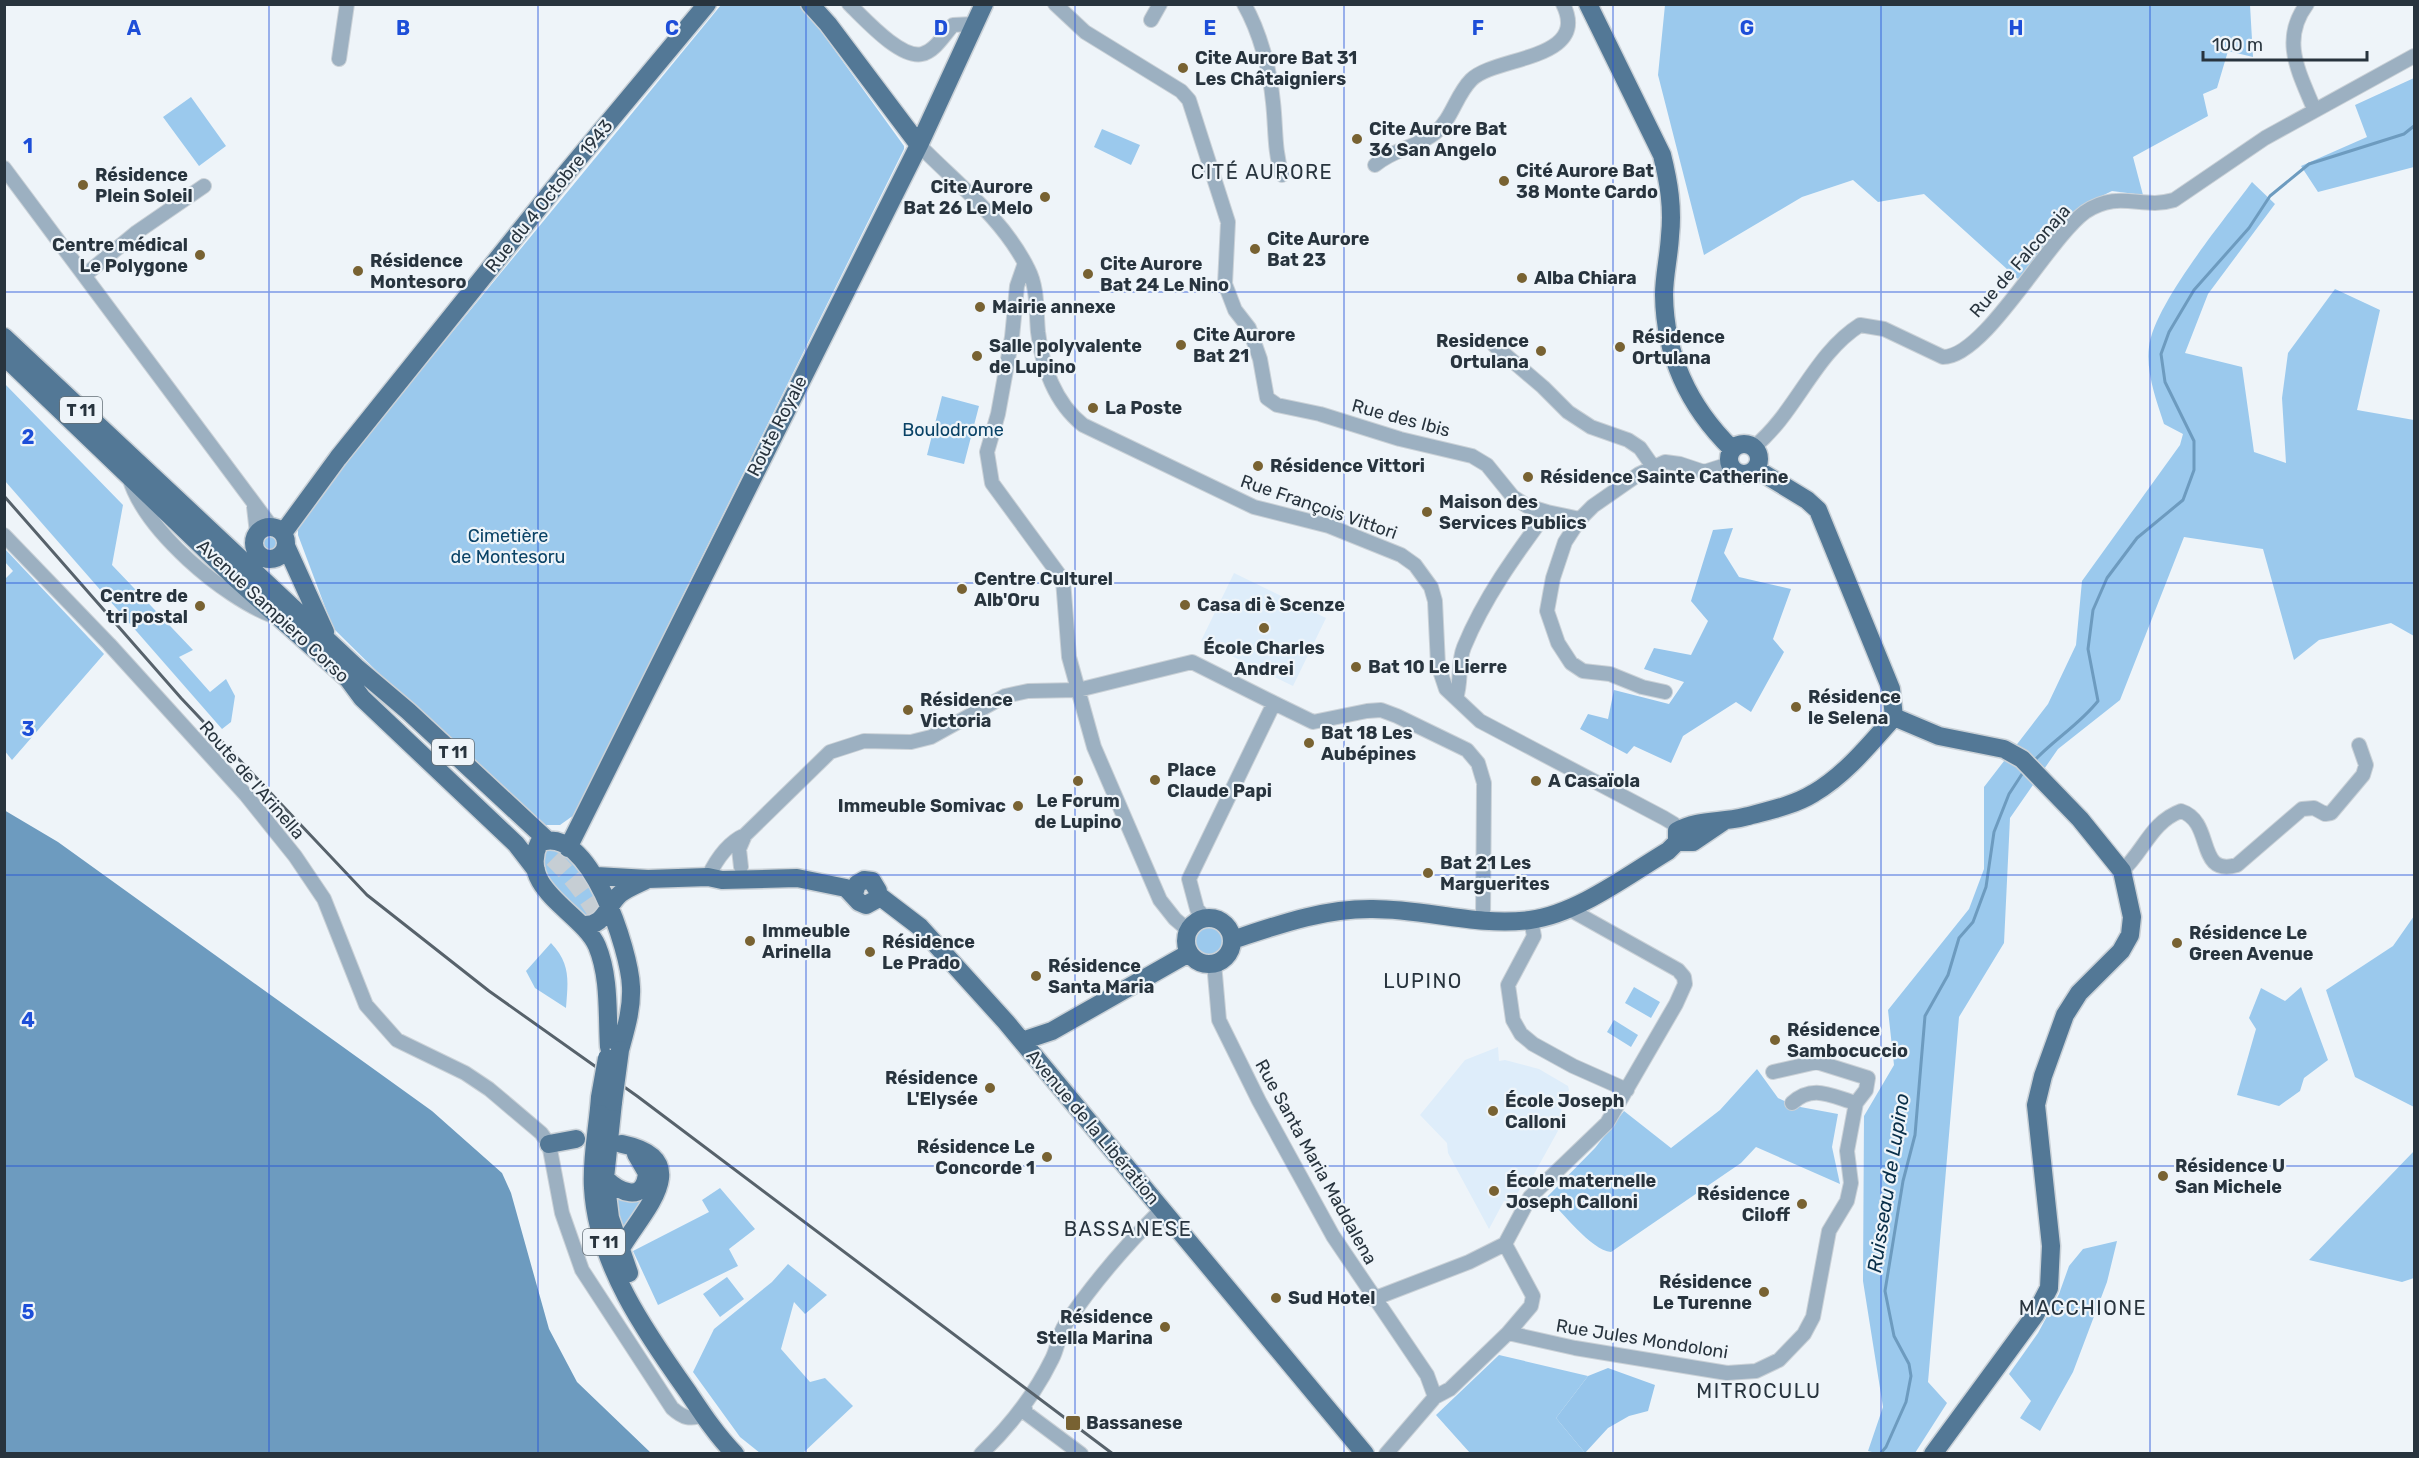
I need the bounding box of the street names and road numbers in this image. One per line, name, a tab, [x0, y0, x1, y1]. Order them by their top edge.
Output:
street label: Rue du 4 Octobre 1943	[481, 115, 617, 277]
street label: Rue de Falconaja	[1965, 200, 2075, 322]
street label: Route Royale	[742, 372, 812, 480]
street label: Rue des Ibis	[1350, 394, 1452, 442]
road number: T 11	[60, 397, 102, 423]
street label: Rue François Vittori	[1238, 470, 1400, 544]
street label: Avenue Sampiero Corso	[192, 535, 354, 687]
street label: Route de l'Arinella	[195, 716, 309, 844]
road number: T 11	[432, 739, 474, 765]
street label: Avenue de la Libération	[1022, 1045, 1164, 1209]
street label: Rue Santa Maria Maddalena	[1250, 1056, 1382, 1268]
road number: T 11	[583, 1229, 625, 1255]
street label: Rue Jules Mondoloni	[1554, 1315, 1730, 1363]

